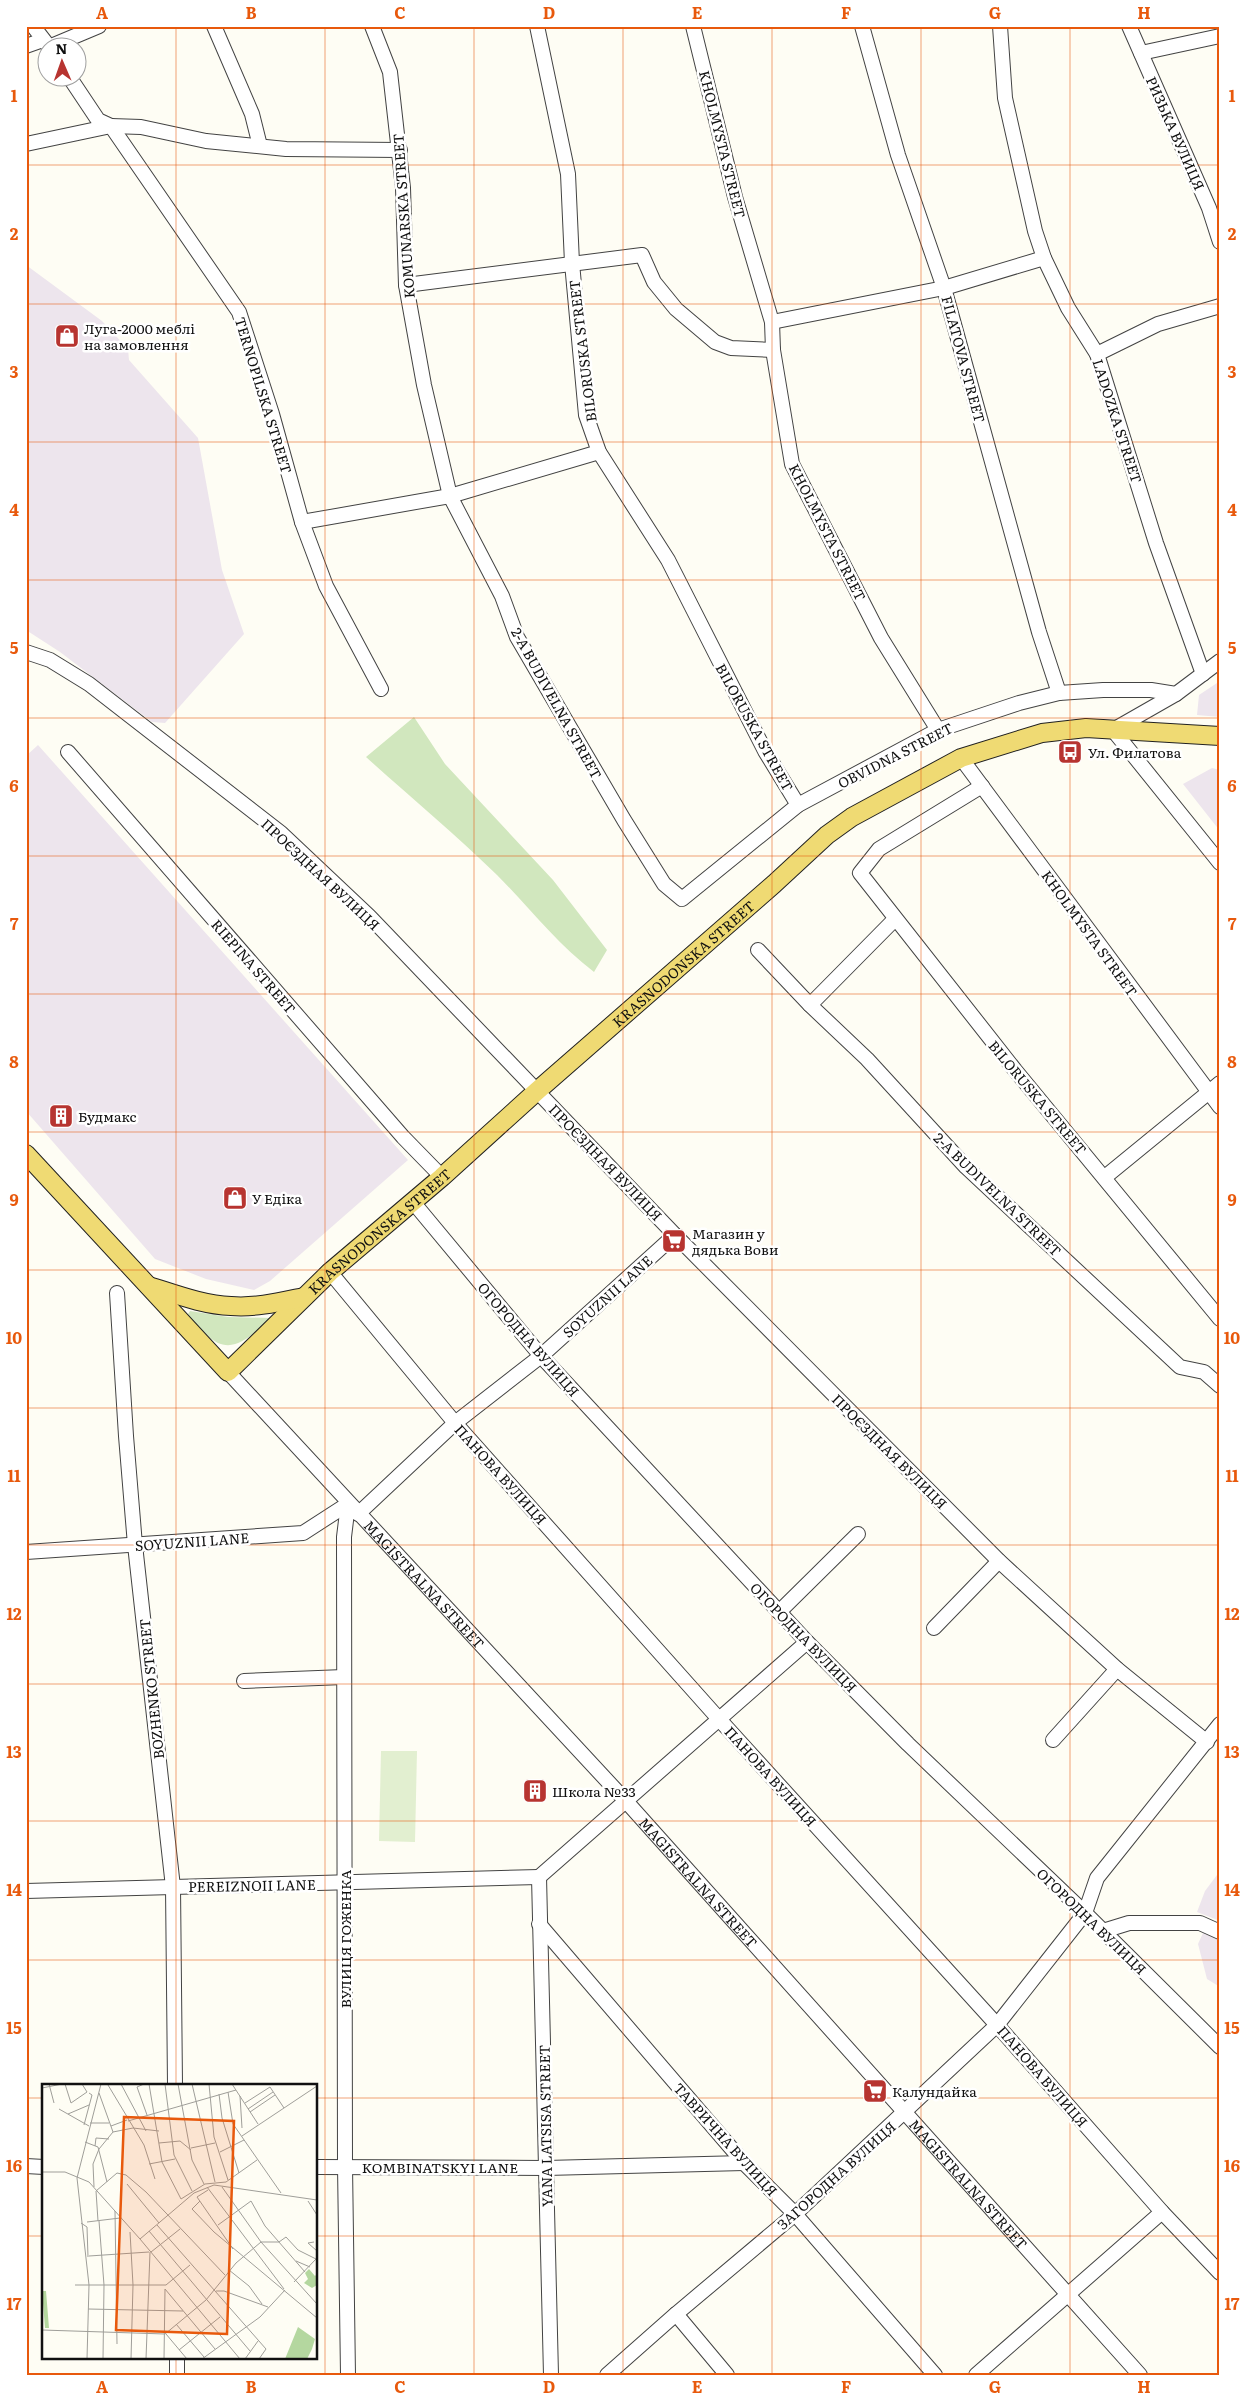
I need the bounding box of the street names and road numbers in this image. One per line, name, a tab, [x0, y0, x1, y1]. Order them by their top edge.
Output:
street label: KHOLMYSTA STREET	[695, 68, 751, 220]
street label: РИЗЬКА ВУЛИЦЯ	[1142, 73, 1210, 193]
street label: KOMUNARSKA STREET	[387, 133, 419, 299]
street label: BILORUSKA STREET	[563, 279, 601, 423]
street label: FILATOVA STREET	[937, 293, 991, 425]
street label: TERNOPILSKA STREET	[231, 314, 297, 476]
street label: LADOZKA STREET	[1088, 356, 1148, 486]
street label: KHOLMYSTA STREET	[785, 460, 871, 604]
street label: 2-A BUDIVELNA STREET	[507, 624, 607, 782]
street label: BILORUSKA STREET	[712, 660, 798, 794]
street label: OBVIDNA STREET	[834, 717, 956, 793]
street label: ПРОЄЗДНАЯ ВУЛИЦЯ	[257, 814, 385, 934]
street label: KHOLMYSTA STREET	[1037, 866, 1143, 1000]
street label: KRASNODONSKA STREET	[608, 896, 759, 1031]
street label: RIEPINA STREET	[207, 914, 301, 1018]
street label: BILORUSKA STREET	[984, 1036, 1092, 1158]
street label: ПРОЄЗДНАЯ ВУЛИЦЯ	[545, 1099, 667, 1225]
street label: 2-A BUDIVELNA STREET	[930, 1128, 1066, 1260]
street label: KRASNODONSKA STREET	[303, 1164, 455, 1298]
street label: SOYUZNII LANE	[558, 1250, 656, 1342]
street label: ОГОРОДНА ВУЛИЦЯ	[474, 1277, 584, 1401]
street label: ПРОЄЗДНАЯ ВУЛИЦЯ	[828, 1389, 952, 1513]
street label: ПАНОВА ВУЛИЦЯ	[451, 1420, 551, 1528]
street label: MAGISTRALNA STREET	[360, 1515, 489, 1652]
street label: SOYUZNII LANE	[134, 1527, 250, 1555]
street label: ОГОРОДНА ВУЛИЦЯ	[746, 1578, 862, 1696]
street label: BOZHENKO STREET	[134, 1618, 168, 1760]
street label: ПАНОВА ВУЛИЦЯ	[721, 1722, 821, 1830]
street label: MAGISTRALNA STREET	[635, 1813, 762, 1952]
street label: ОГОРОДНА ВУЛИЦЯ	[1033, 1863, 1151, 1979]
street label: ВУЛИЦЯ ГОЖЕНКА	[335, 1869, 355, 2008]
street label: PEREIZNOII LANE	[188, 1874, 316, 1896]
street label: ПАНОВА ВУЛИЦЯ	[993, 2021, 1093, 2131]
street label: YANA LATSISA STREET	[534, 2045, 556, 2207]
street label: ТАВРИЧНА ВУЛИЦЯ	[670, 2078, 782, 2200]
street label: MAGISTRALNA STREET	[905, 2114, 1032, 2253]
street label: ЗАГОРОДНА ВУЛИЦЯ	[772, 2116, 900, 2234]
street label: KOMBINATSKYI LANE	[362, 2157, 518, 2177]

